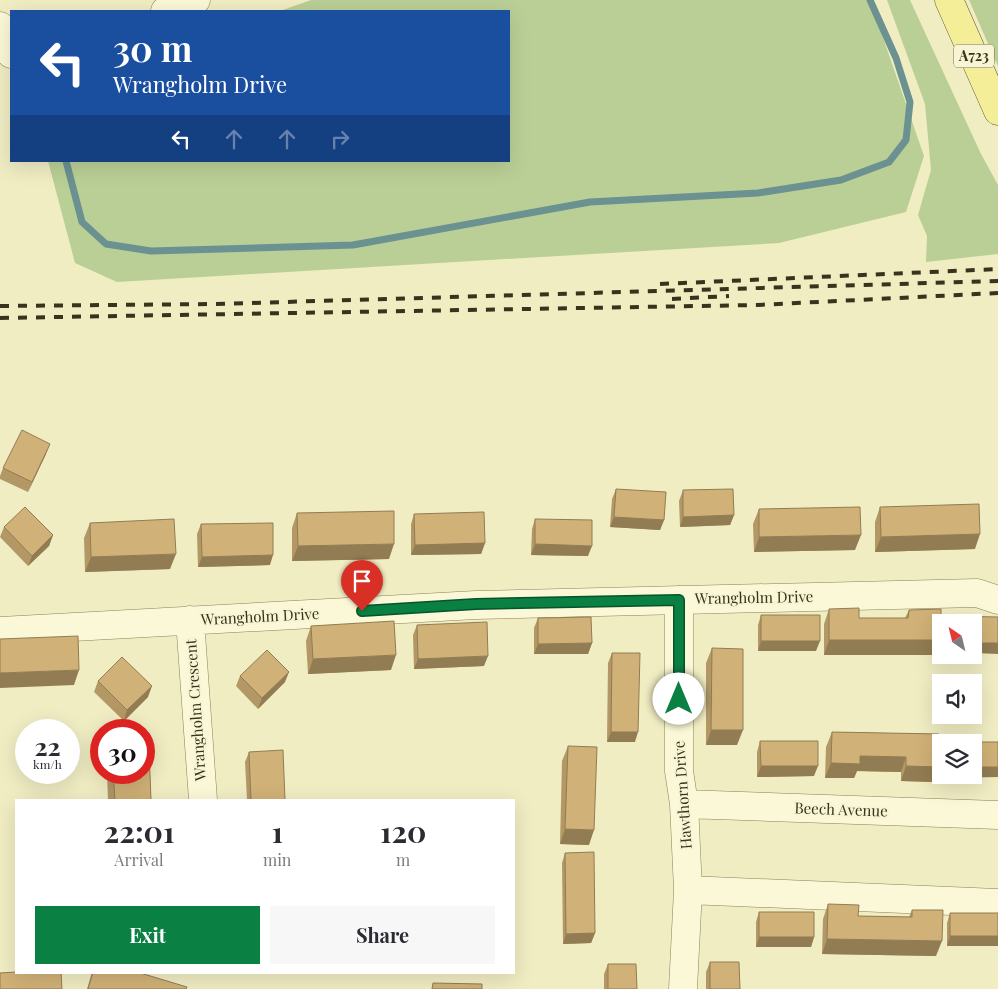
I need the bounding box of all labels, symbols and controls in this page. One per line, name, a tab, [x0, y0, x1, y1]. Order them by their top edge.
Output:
text: 30 m	[113, 24, 193, 71]
icon: left	[30, 30, 95, 95]
road number: A723	[954, 44, 994, 68]
text: Wrangholm Drive	[113, 69, 287, 99]
icon: left	[167, 125, 195, 153]
icon: ahead	[220, 125, 248, 153]
icon: ahead	[273, 125, 301, 153]
icon: right	[326, 125, 354, 153]
pin	[341, 560, 383, 611]
icon: arrive	[348, 567, 376, 595]
street label: Wrangholm Drive	[693, 586, 814, 608]
street label: Wrangholm Drive	[199, 603, 320, 629]
north arrow	[932, 614, 982, 664]
map controls	[932, 614, 982, 784]
street label: Wrangholm Crescent	[180, 638, 210, 783]
position arrow	[652, 672, 704, 724]
button: sound	[932, 674, 982, 724]
speed limit sign: 30	[90, 719, 155, 784]
text: 22	[34, 729, 61, 762]
button: layers	[932, 734, 982, 784]
street label: Hawthorn Drive	[668, 740, 696, 850]
text: km/h	[33, 756, 62, 772]
street label: Beech Avenue	[794, 797, 888, 821]
text: 22:01	[104, 811, 174, 851]
text: 1	[271, 811, 283, 851]
text: 120	[380, 811, 426, 851]
text: Arrival	[114, 849, 164, 870]
text: min	[263, 849, 291, 870]
text: m	[396, 849, 410, 870]
button: Exit	[35, 906, 260, 964]
button: Share	[270, 906, 495, 964]

